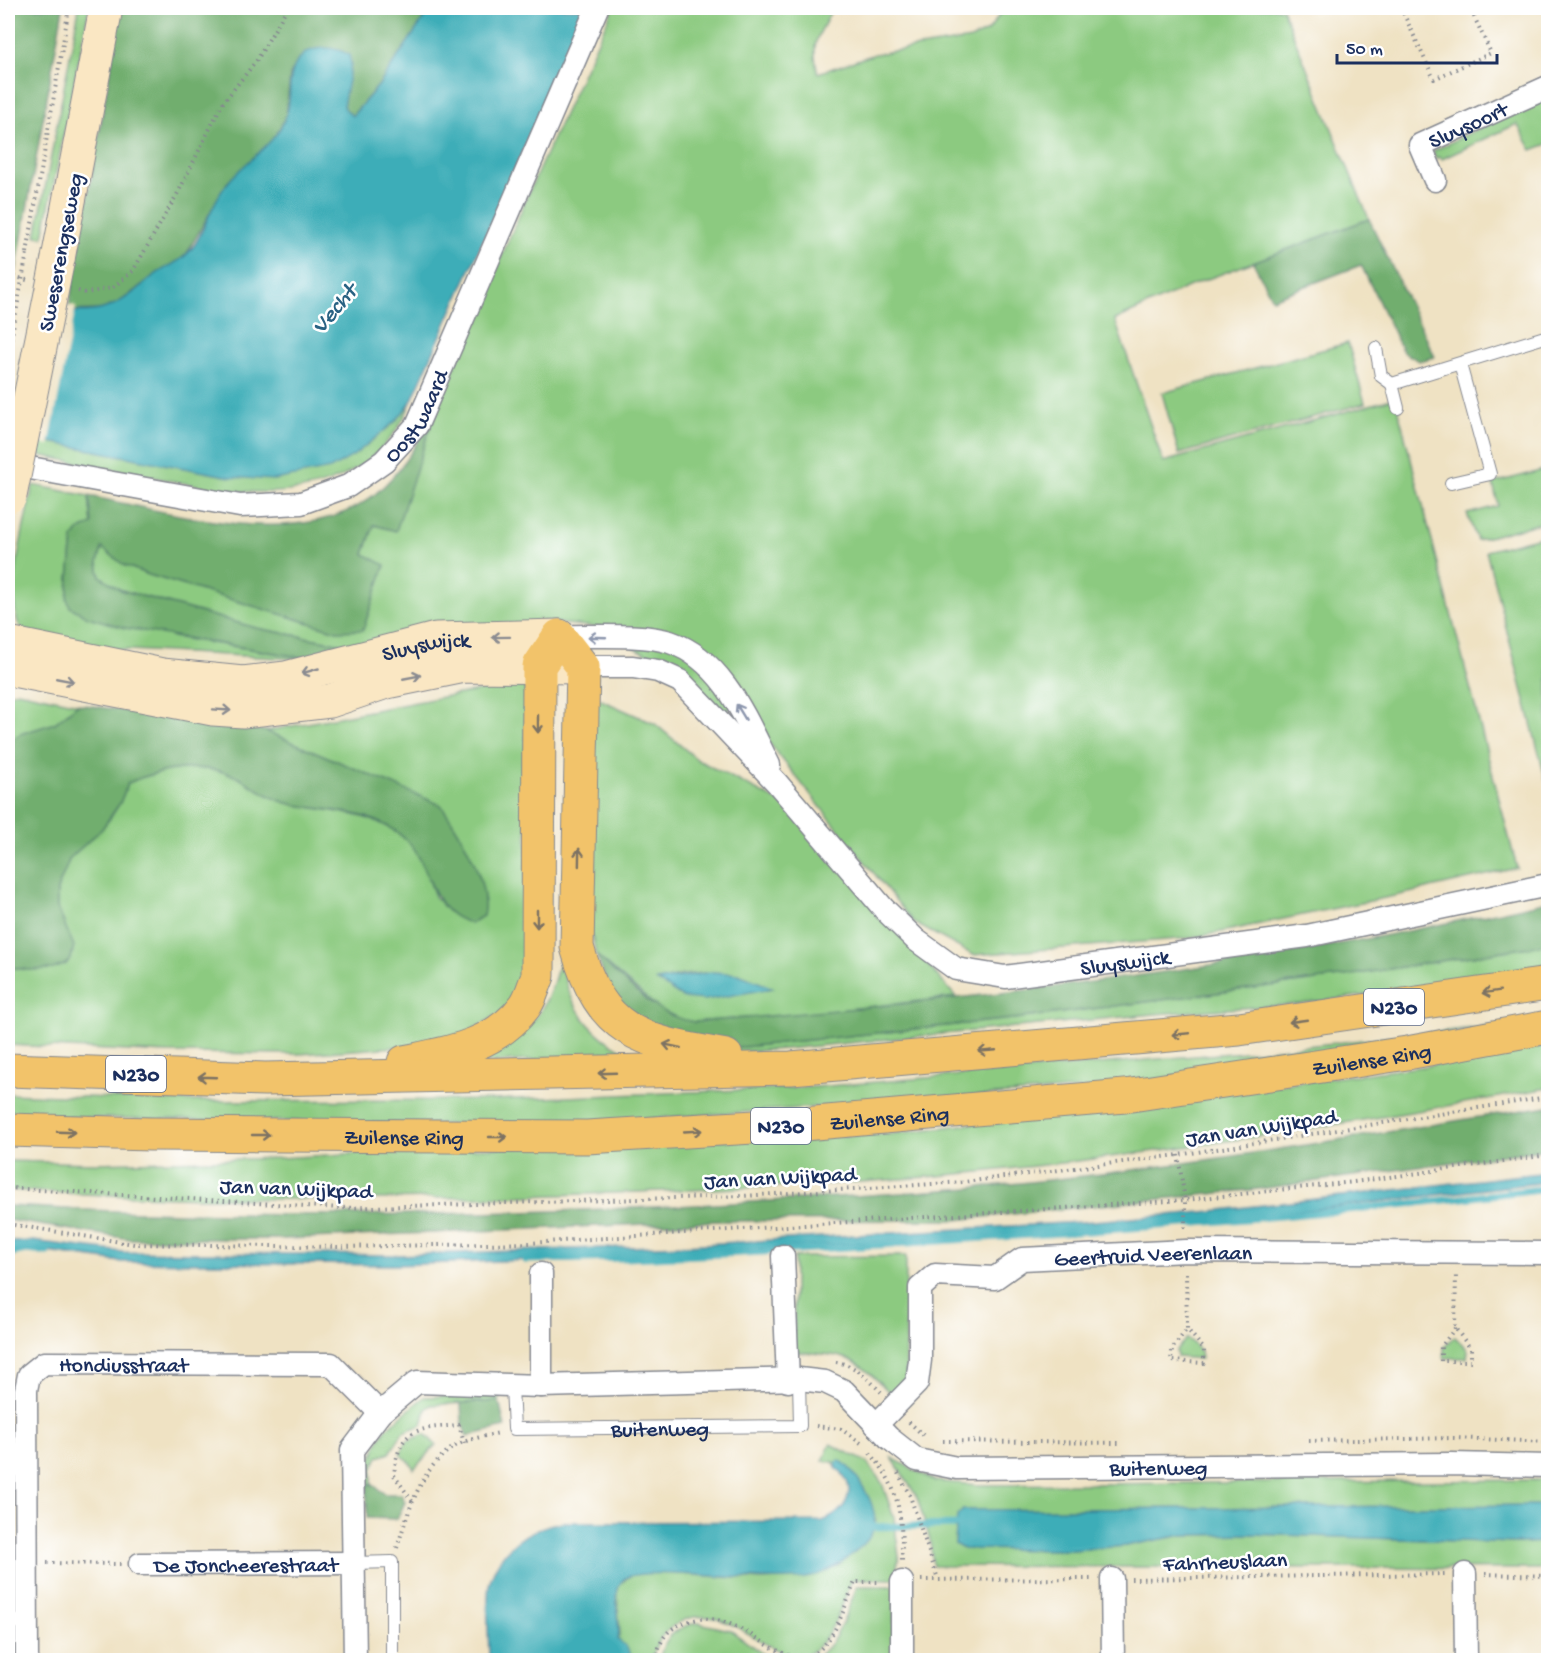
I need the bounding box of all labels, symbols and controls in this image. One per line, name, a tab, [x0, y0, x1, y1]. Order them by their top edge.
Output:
scale bar	[1337, 27, 1498, 65]
text: 50 m	[1346, 40, 1383, 61]
street label: Sluysoort	[1425, 97, 1514, 156]
street label: Sweserengseweg	[35, 171, 91, 334]
water label: Vecht	[306, 276, 368, 341]
street label: Oostwaard	[380, 365, 457, 469]
street label: Sluyswijck	[380, 629, 473, 670]
one-way arrow	[491, 631, 511, 643]
one-way arrow	[587, 632, 607, 643]
one-way arrow	[301, 666, 320, 677]
one-way arrow	[402, 671, 422, 682]
one-way arrow	[55, 675, 74, 687]
one-way arrow	[734, 704, 746, 721]
one-way arrow	[211, 705, 231, 716]
one-way arrow	[533, 714, 544, 734]
one-way arrow	[573, 848, 585, 868]
one-way arrow	[531, 909, 543, 929]
street label: Sluyswijck	[1079, 945, 1174, 984]
one-way arrow	[1481, 987, 1501, 998]
road number: N230	[1364, 989, 1424, 1025]
one-way arrow	[1288, 1015, 1308, 1026]
one-way arrow	[1172, 1029, 1192, 1040]
one-way arrow	[663, 1040, 682, 1051]
street label: Zuilense Ring	[1311, 1040, 1434, 1084]
one-way arrow	[977, 1046, 997, 1057]
road number: N230	[106, 1056, 166, 1092]
one-way arrow	[597, 1067, 617, 1079]
one-way arrow	[197, 1071, 217, 1082]
street label: Zuilense Ring	[829, 1102, 950, 1139]
street label: Jan van Wijkpad	[1184, 1105, 1341, 1155]
road number: N230	[751, 1108, 811, 1144]
one-way arrow	[682, 1125, 702, 1136]
one-way arrow	[55, 1126, 75, 1137]
street label: Zuilense Ring	[344, 1126, 464, 1153]
one-way arrow	[250, 1129, 270, 1141]
one-way arrow	[487, 1131, 507, 1143]
street label: Jan van Wijkpad	[703, 1163, 859, 1197]
street label: Jan van Wijkpad	[219, 1175, 375, 1207]
street label: Geertruid Veerenlaan	[1053, 1242, 1253, 1274]
street label: Hondiusstraat	[59, 1354, 190, 1381]
street label: Buitenweg	[610, 1418, 709, 1445]
street label: Buitenweg	[1108, 1457, 1208, 1484]
street label: Fahrheuslaan	[1162, 1549, 1288, 1579]
street label: De Joncheerestraat	[152, 1554, 340, 1581]

